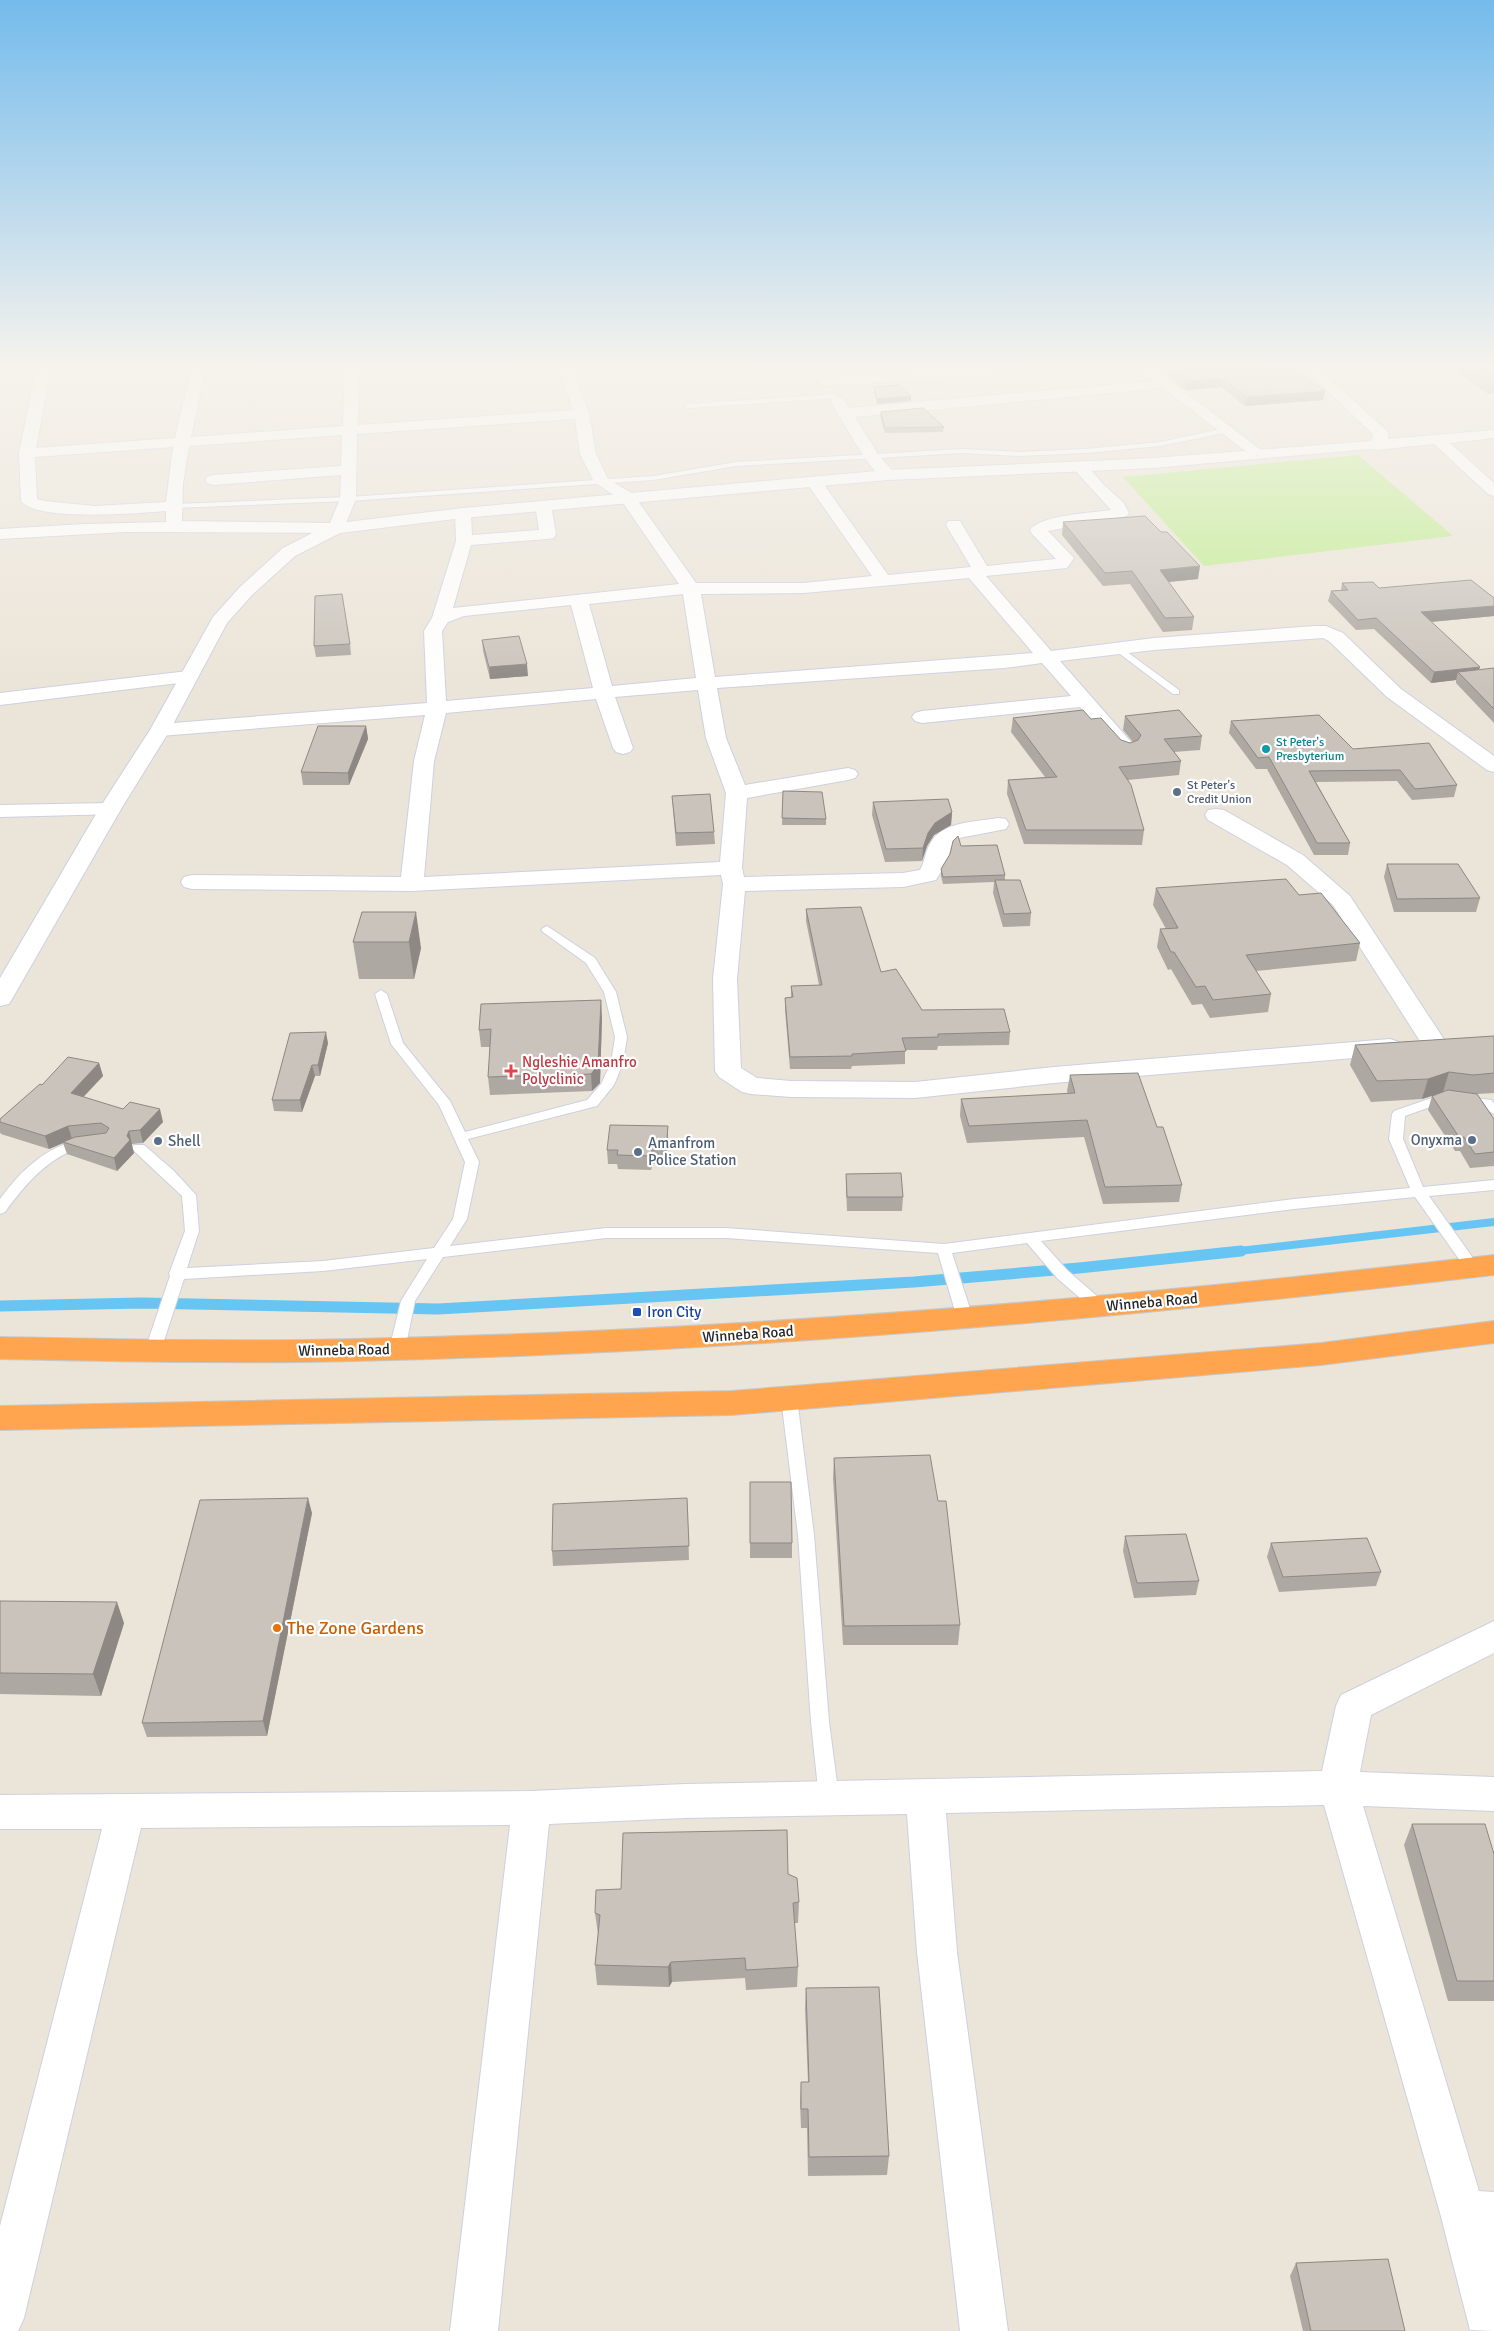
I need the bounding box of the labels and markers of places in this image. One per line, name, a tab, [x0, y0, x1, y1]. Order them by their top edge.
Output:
place label: St Peter's Presbyterium	[1276, 735, 1344, 764]
marker: St Peter's Presbyterium	[1260, 743, 1272, 755]
place label: St Peter's Credit Union	[1187, 778, 1251, 807]
marker: St Peter's Credit Union	[1171, 786, 1183, 798]
place label: Ngleshie Amanfro Polyclinic	[522, 1053, 637, 1088]
marker: Ngleshie Amanfro Polyclinic	[504, 1064, 518, 1078]
place label: Onyxma	[1411, 1131, 1462, 1149]
place label: Shell	[168, 1132, 201, 1150]
place label: Amanfrom Police Station	[648, 1134, 737, 1169]
marker: Onyxma	[1466, 1134, 1478, 1146]
marker: Shell	[152, 1135, 164, 1147]
marker: Amanfrom Police Station	[632, 1146, 644, 1158]
place label: Iron City	[647, 1303, 701, 1321]
marker: Iron City	[631, 1306, 643, 1318]
place label: The Zone Gardens	[287, 1617, 424, 1639]
marker: The Zone Gardens	[271, 1622, 283, 1634]

